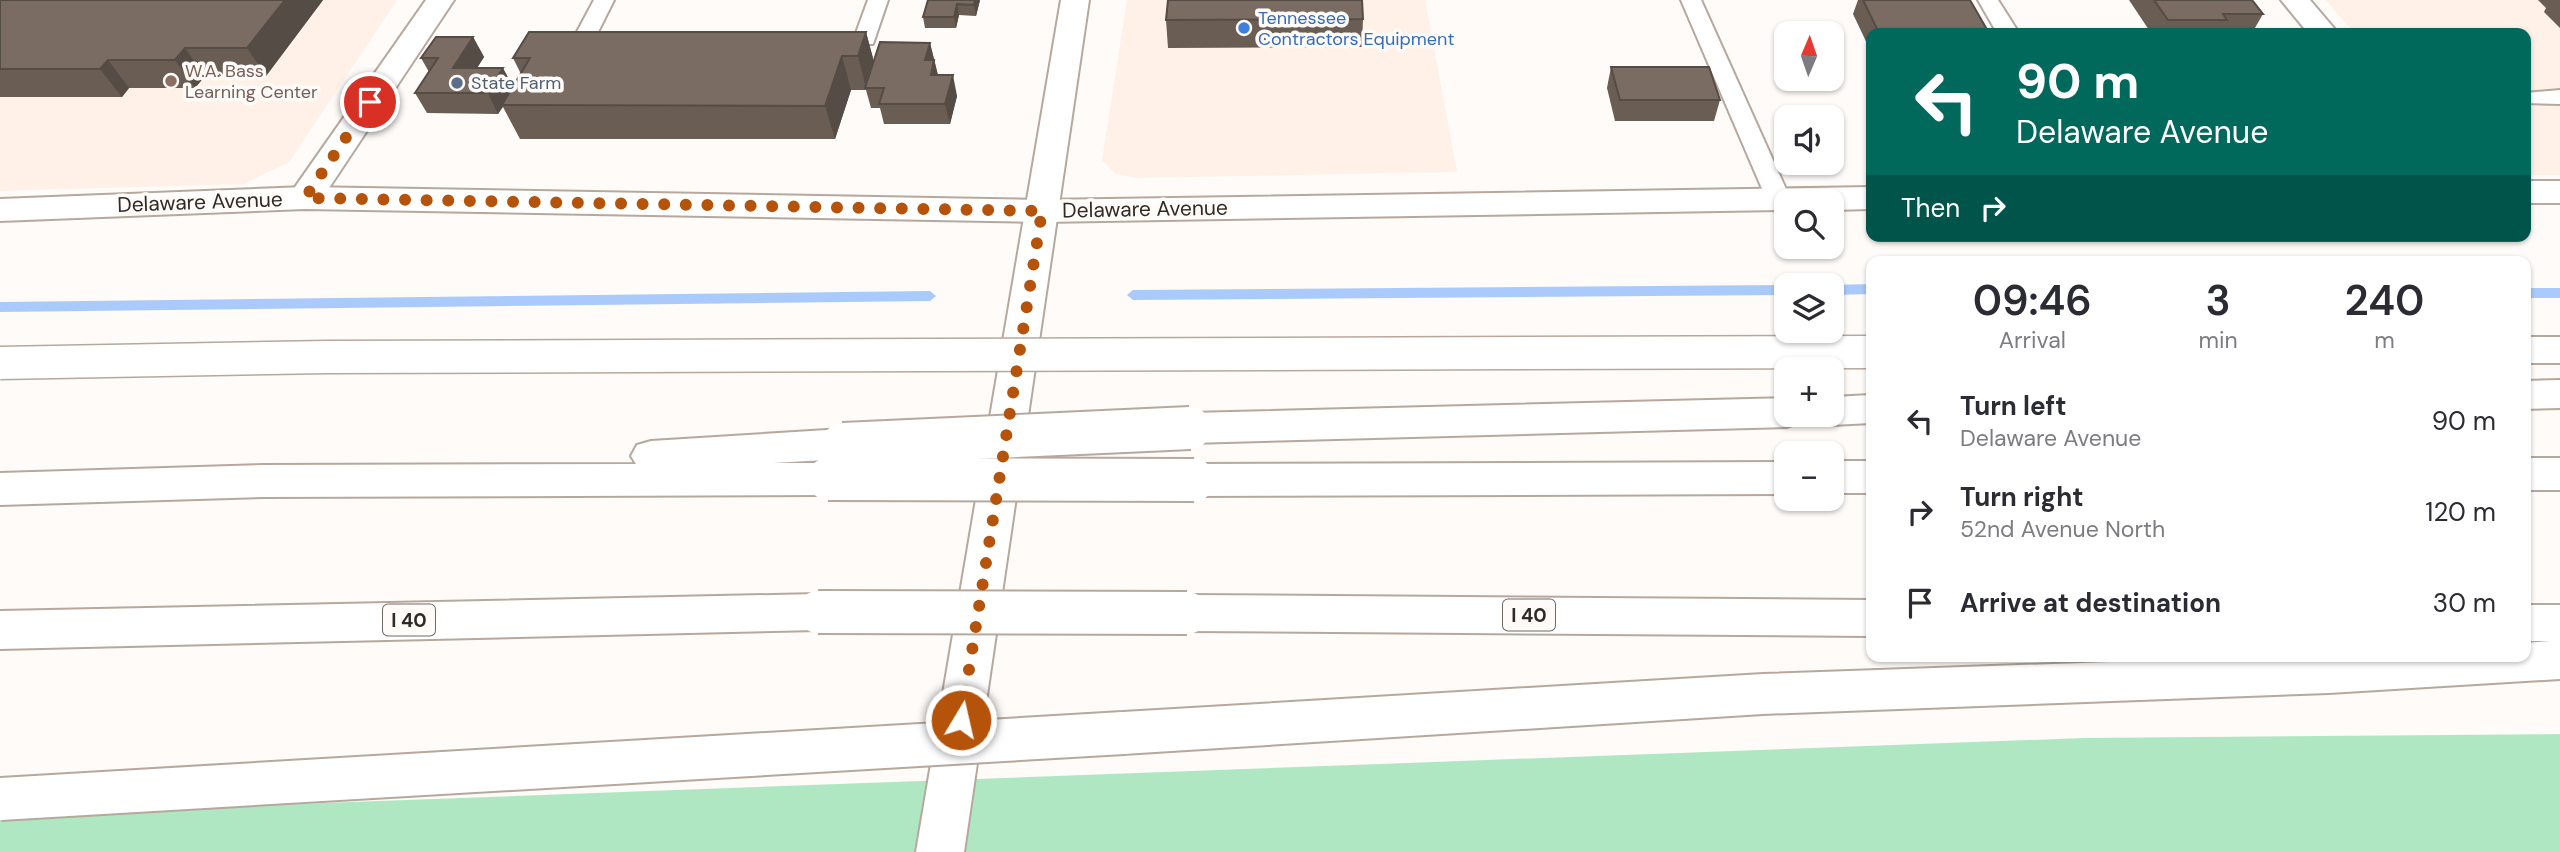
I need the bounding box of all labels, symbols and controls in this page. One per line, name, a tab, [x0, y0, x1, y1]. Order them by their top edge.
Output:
place label: Tennessee Contractors Equipment	[1258, 6, 1454, 51]
marker: Tennessee Contractors Equipment	[1236, 20, 1252, 36]
north arrow	[1774, 21, 1844, 91]
map controls	[1774, 21, 1844, 511]
text: 90 m	[2016, 49, 2139, 113]
icon: left	[1901, 56, 1992, 147]
place label: W.A. Bass Learning Center	[185, 59, 318, 104]
place label: State Farm	[471, 71, 561, 95]
pin	[340, 72, 400, 132]
marker: W.A. Bass Learning Center	[163, 73, 179, 89]
marker: State Farm	[449, 75, 465, 91]
icon: arrive	[351, 83, 389, 121]
button: sound	[1774, 105, 1844, 175]
text: Delaware Avenue	[2016, 111, 2268, 153]
street label: Delaware Avenue	[117, 185, 283, 219]
button: search	[1774, 189, 1844, 259]
icon: right	[1974, 189, 2012, 227]
text: Then	[1901, 191, 1960, 225]
street label: Delaware Avenue	[1062, 194, 1228, 224]
button: layers	[1774, 273, 1844, 343]
text: 09:46	[1973, 273, 2092, 328]
text: 3	[2206, 273, 2231, 328]
text: 240	[2344, 273, 2424, 328]
text: Arrival	[1999, 325, 2066, 355]
text: min	[2199, 325, 2238, 355]
text: m	[2374, 325, 2395, 355]
button: +	[1774, 357, 1844, 427]
text: Turn left	[1960, 389, 2067, 423]
icon: left	[1901, 402, 1939, 440]
text: 90 m	[2432, 404, 2496, 438]
text: Delaware Avenue	[1960, 423, 2141, 453]
button: −	[1774, 441, 1844, 511]
text: Turn right	[1960, 480, 2084, 514]
icon: right	[1901, 493, 1939, 531]
text: 120 m	[2425, 495, 2496, 529]
text: 52nd Avenue North	[1960, 514, 2165, 544]
icon: arrive	[1901, 584, 1939, 622]
text: Arrive at destination	[1960, 586, 2221, 620]
text: 30 m	[2433, 586, 2496, 620]
road number: I 40	[1503, 600, 1555, 630]
road number: I 40	[383, 604, 435, 636]
position arrow	[924, 683, 998, 757]

